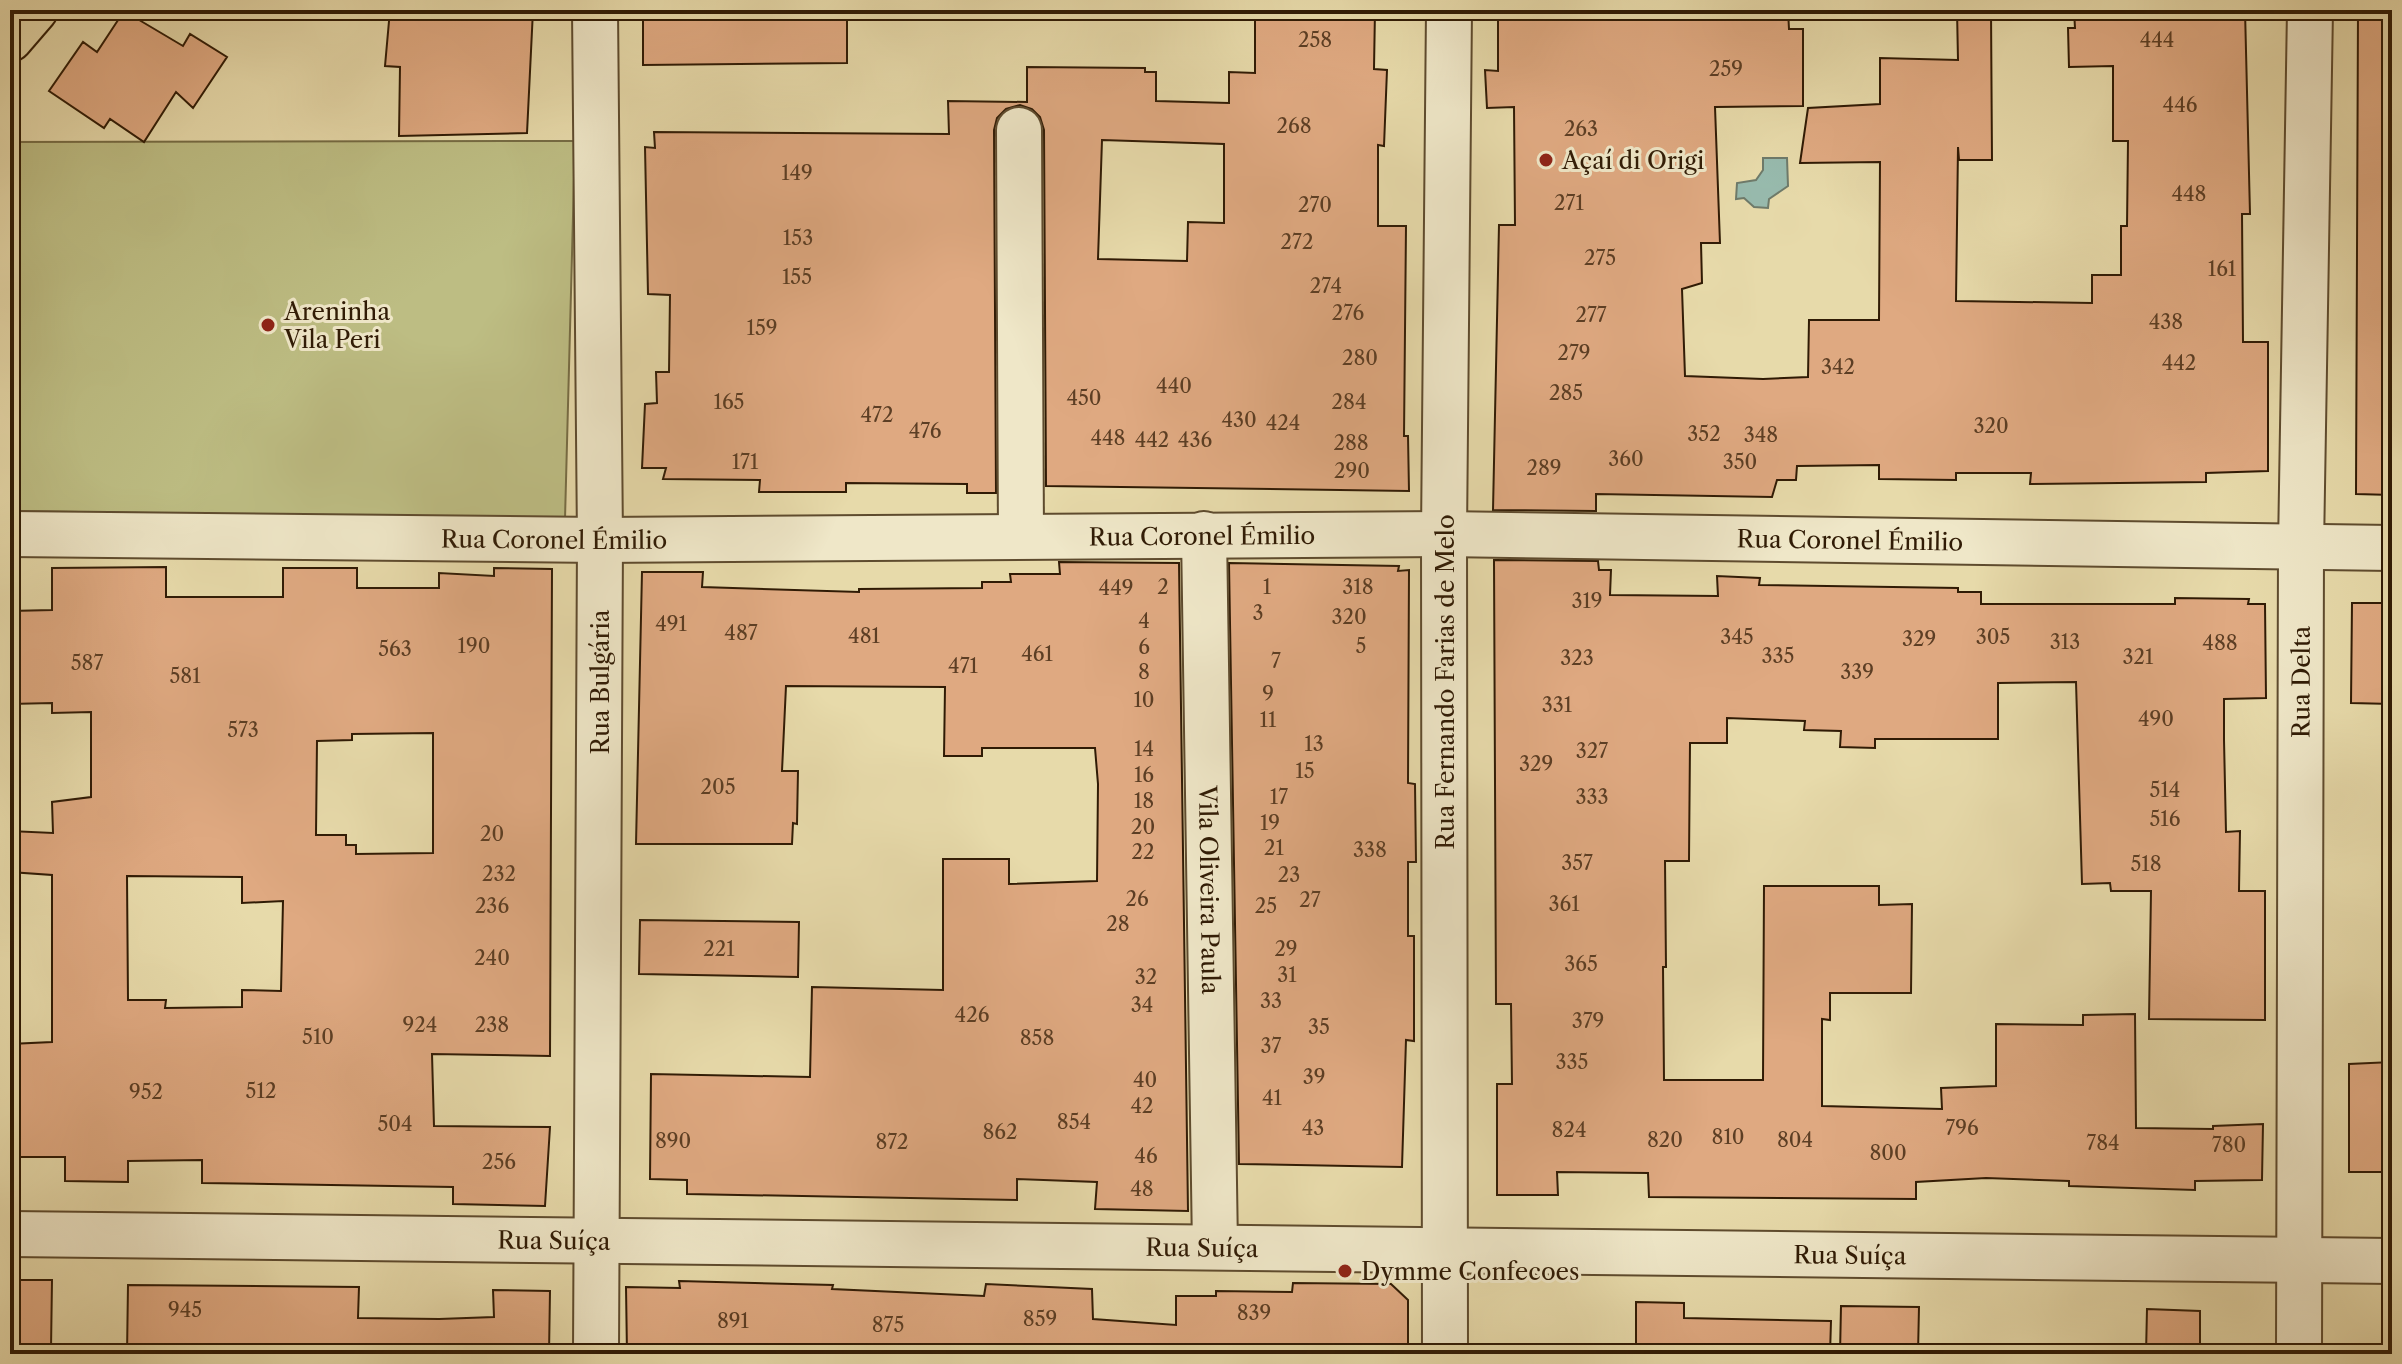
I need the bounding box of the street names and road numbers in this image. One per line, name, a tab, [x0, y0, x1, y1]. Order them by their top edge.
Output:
street label: Rua Fernando Farias de Melo	[1431, 514, 1460, 850]
street label: Rua Coronel Émilio	[1089, 520, 1315, 551]
street label: Rua Coronel Émilio	[441, 524, 667, 555]
street label: Rua Coronel Émilio	[1737, 524, 1963, 556]
street label: Rua Bulgária	[586, 609, 615, 755]
street label: Rua Delta	[2286, 625, 2315, 738]
street label: Vila Oliveira Paula	[1193, 784, 1226, 995]
street label: Rua Suíça	[497, 1225, 611, 1255]
street label: Rua Suíça	[1145, 1232, 1259, 1263]
street label: Rua Suíça	[1793, 1240, 1907, 1270]

